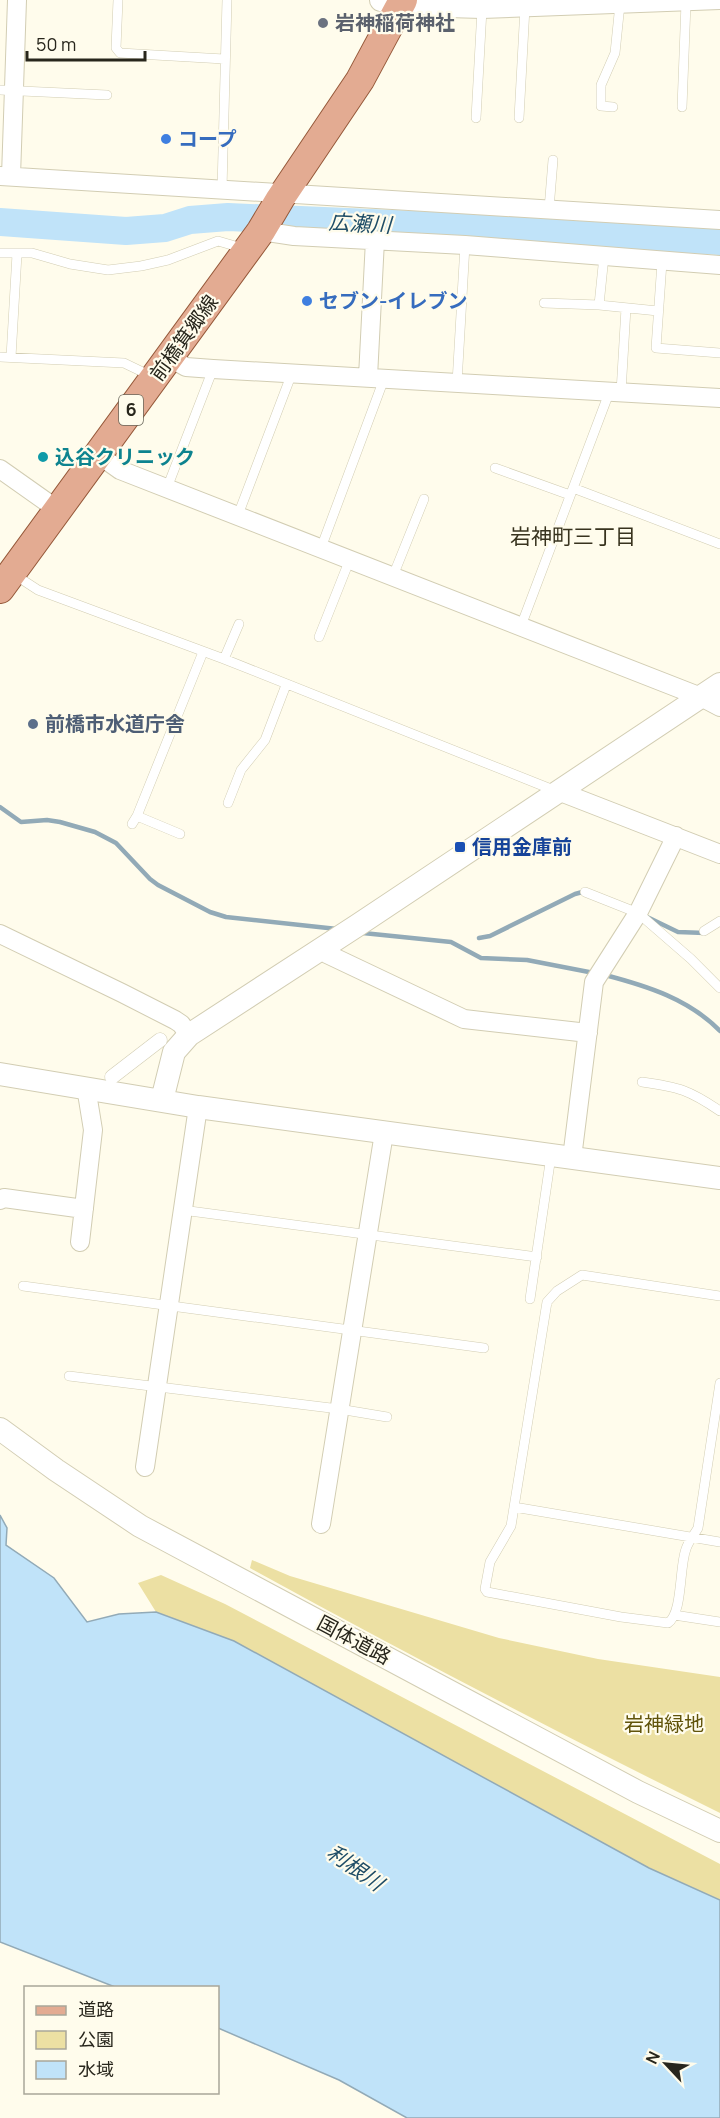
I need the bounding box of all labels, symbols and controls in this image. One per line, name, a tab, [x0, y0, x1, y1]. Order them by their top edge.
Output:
place label: 岩神稲荷神社	[335, 9, 455, 36]
marker: 岩神稲荷神社	[316, 16, 330, 30]
scale bar	[27, 24, 146, 62]
text: 50 m	[36, 32, 76, 56]
place label: コープ	[178, 125, 237, 152]
marker: コープ	[159, 132, 173, 146]
water label: 広瀬川	[328, 207, 394, 239]
place label: セブン-イレブン	[319, 287, 467, 314]
street label: 前橋箕郷線	[143, 289, 224, 386]
marker: セブン-イレブン	[300, 294, 314, 308]
road number: 6	[119, 395, 143, 425]
place label: 込谷クリニック	[55, 443, 195, 470]
marker: 込谷クリニック	[36, 450, 50, 464]
district label: 岩神町三丁目	[510, 522, 636, 550]
place label: 前橋市水道庁舎	[45, 710, 185, 737]
marker: 前橋市水道庁舎	[26, 717, 40, 731]
place label: 信用金庫前	[472, 833, 572, 860]
marker: 信用金庫前	[453, 840, 467, 854]
street label: 国体道路	[313, 1609, 396, 1670]
park label: 岩神緑地	[624, 1710, 704, 1737]
water label: 利根川	[322, 1838, 391, 1898]
legend	[24, 1986, 219, 2094]
text: 道路	[78, 1997, 114, 2021]
text: 公園	[78, 2027, 114, 2051]
north arrow	[636, 2034, 696, 2094]
text: N	[640, 2047, 665, 2067]
text: 水域	[78, 2057, 114, 2081]

